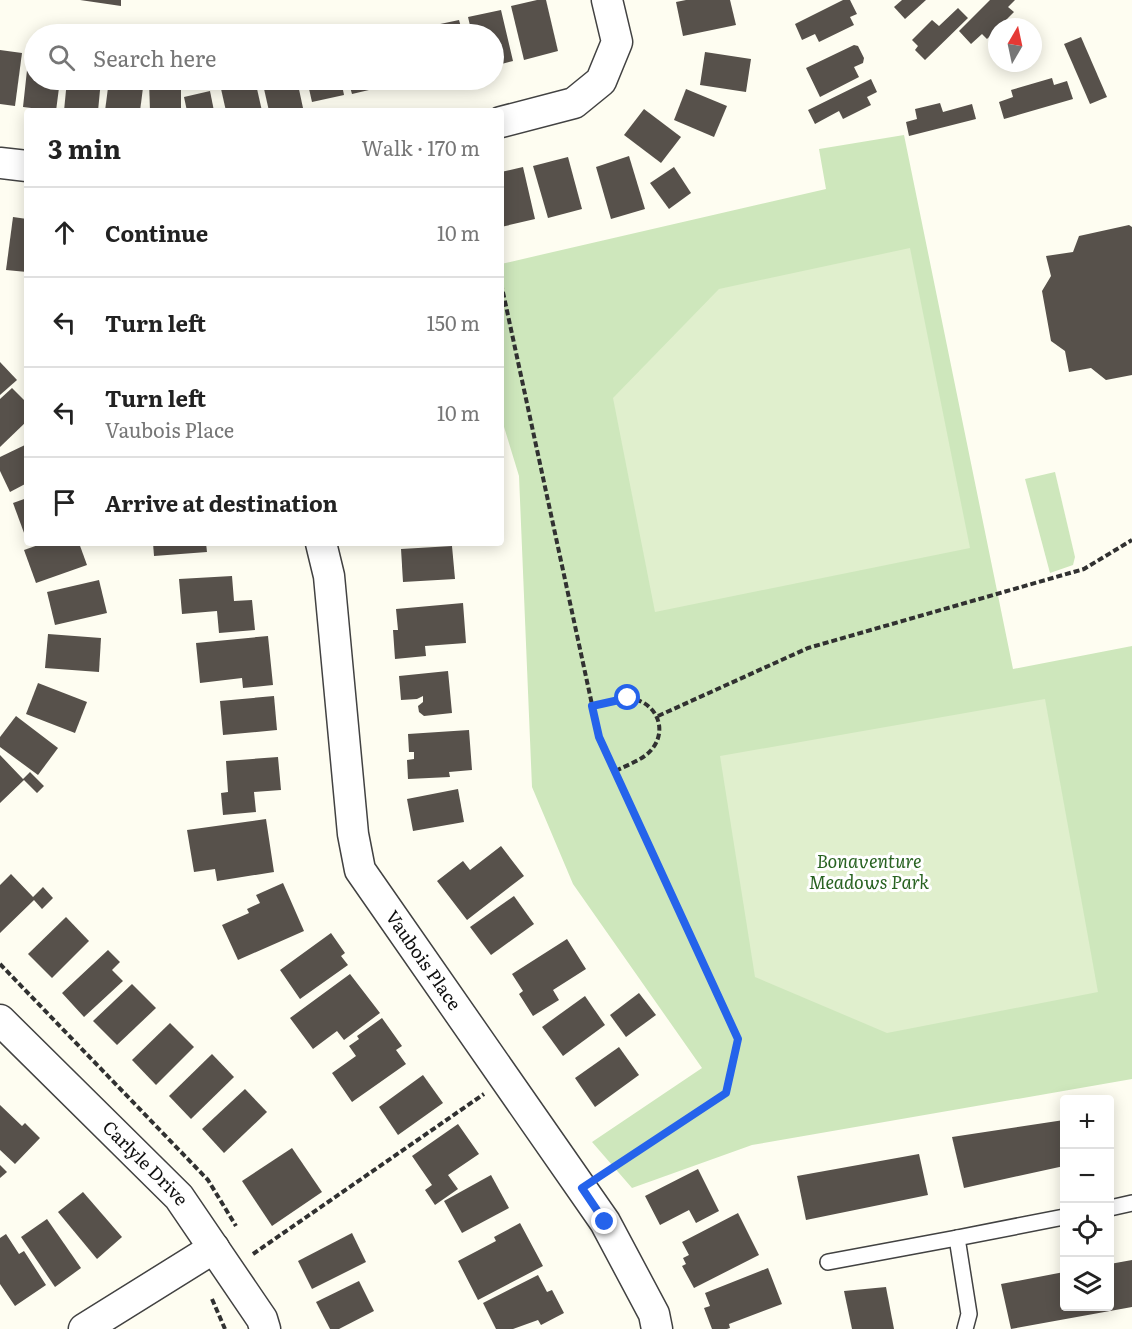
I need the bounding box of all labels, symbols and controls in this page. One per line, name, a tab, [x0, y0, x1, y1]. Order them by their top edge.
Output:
north arrow	[988, 18, 1042, 72]
search box	[24, 24, 504, 90]
icon: search	[45, 41, 78, 74]
text: Search here	[93, 41, 216, 74]
text: 3 min	[48, 128, 121, 167]
text: Walk · 170 m	[362, 132, 480, 162]
icon: ahead	[48, 216, 81, 249]
text: Continue	[105, 216, 208, 249]
text: 10 m	[437, 217, 480, 247]
icon: left	[48, 306, 81, 339]
text: Turn left	[105, 306, 206, 339]
text: 150 m	[427, 307, 480, 337]
text: Turn left	[105, 381, 206, 414]
icon: left	[48, 396, 81, 429]
text: 10 m	[437, 397, 480, 427]
text: Vaubois Place	[105, 414, 234, 444]
icon: arrive	[48, 486, 81, 519]
text: Arrive at destination	[105, 486, 338, 519]
route start	[614, 684, 640, 710]
park label: Bonaventure Meadows Park	[809, 847, 929, 895]
street label: Vaubois Place	[380, 904, 469, 1015]
map controls	[1060, 1095, 1114, 1311]
button: +	[1060, 1095, 1114, 1149]
street label: Carlyle Drive	[97, 1114, 196, 1210]
button: −	[1060, 1149, 1114, 1203]
button: locate	[1060, 1203, 1114, 1257]
route end	[591, 1208, 617, 1234]
button: layers	[1060, 1257, 1114, 1311]

